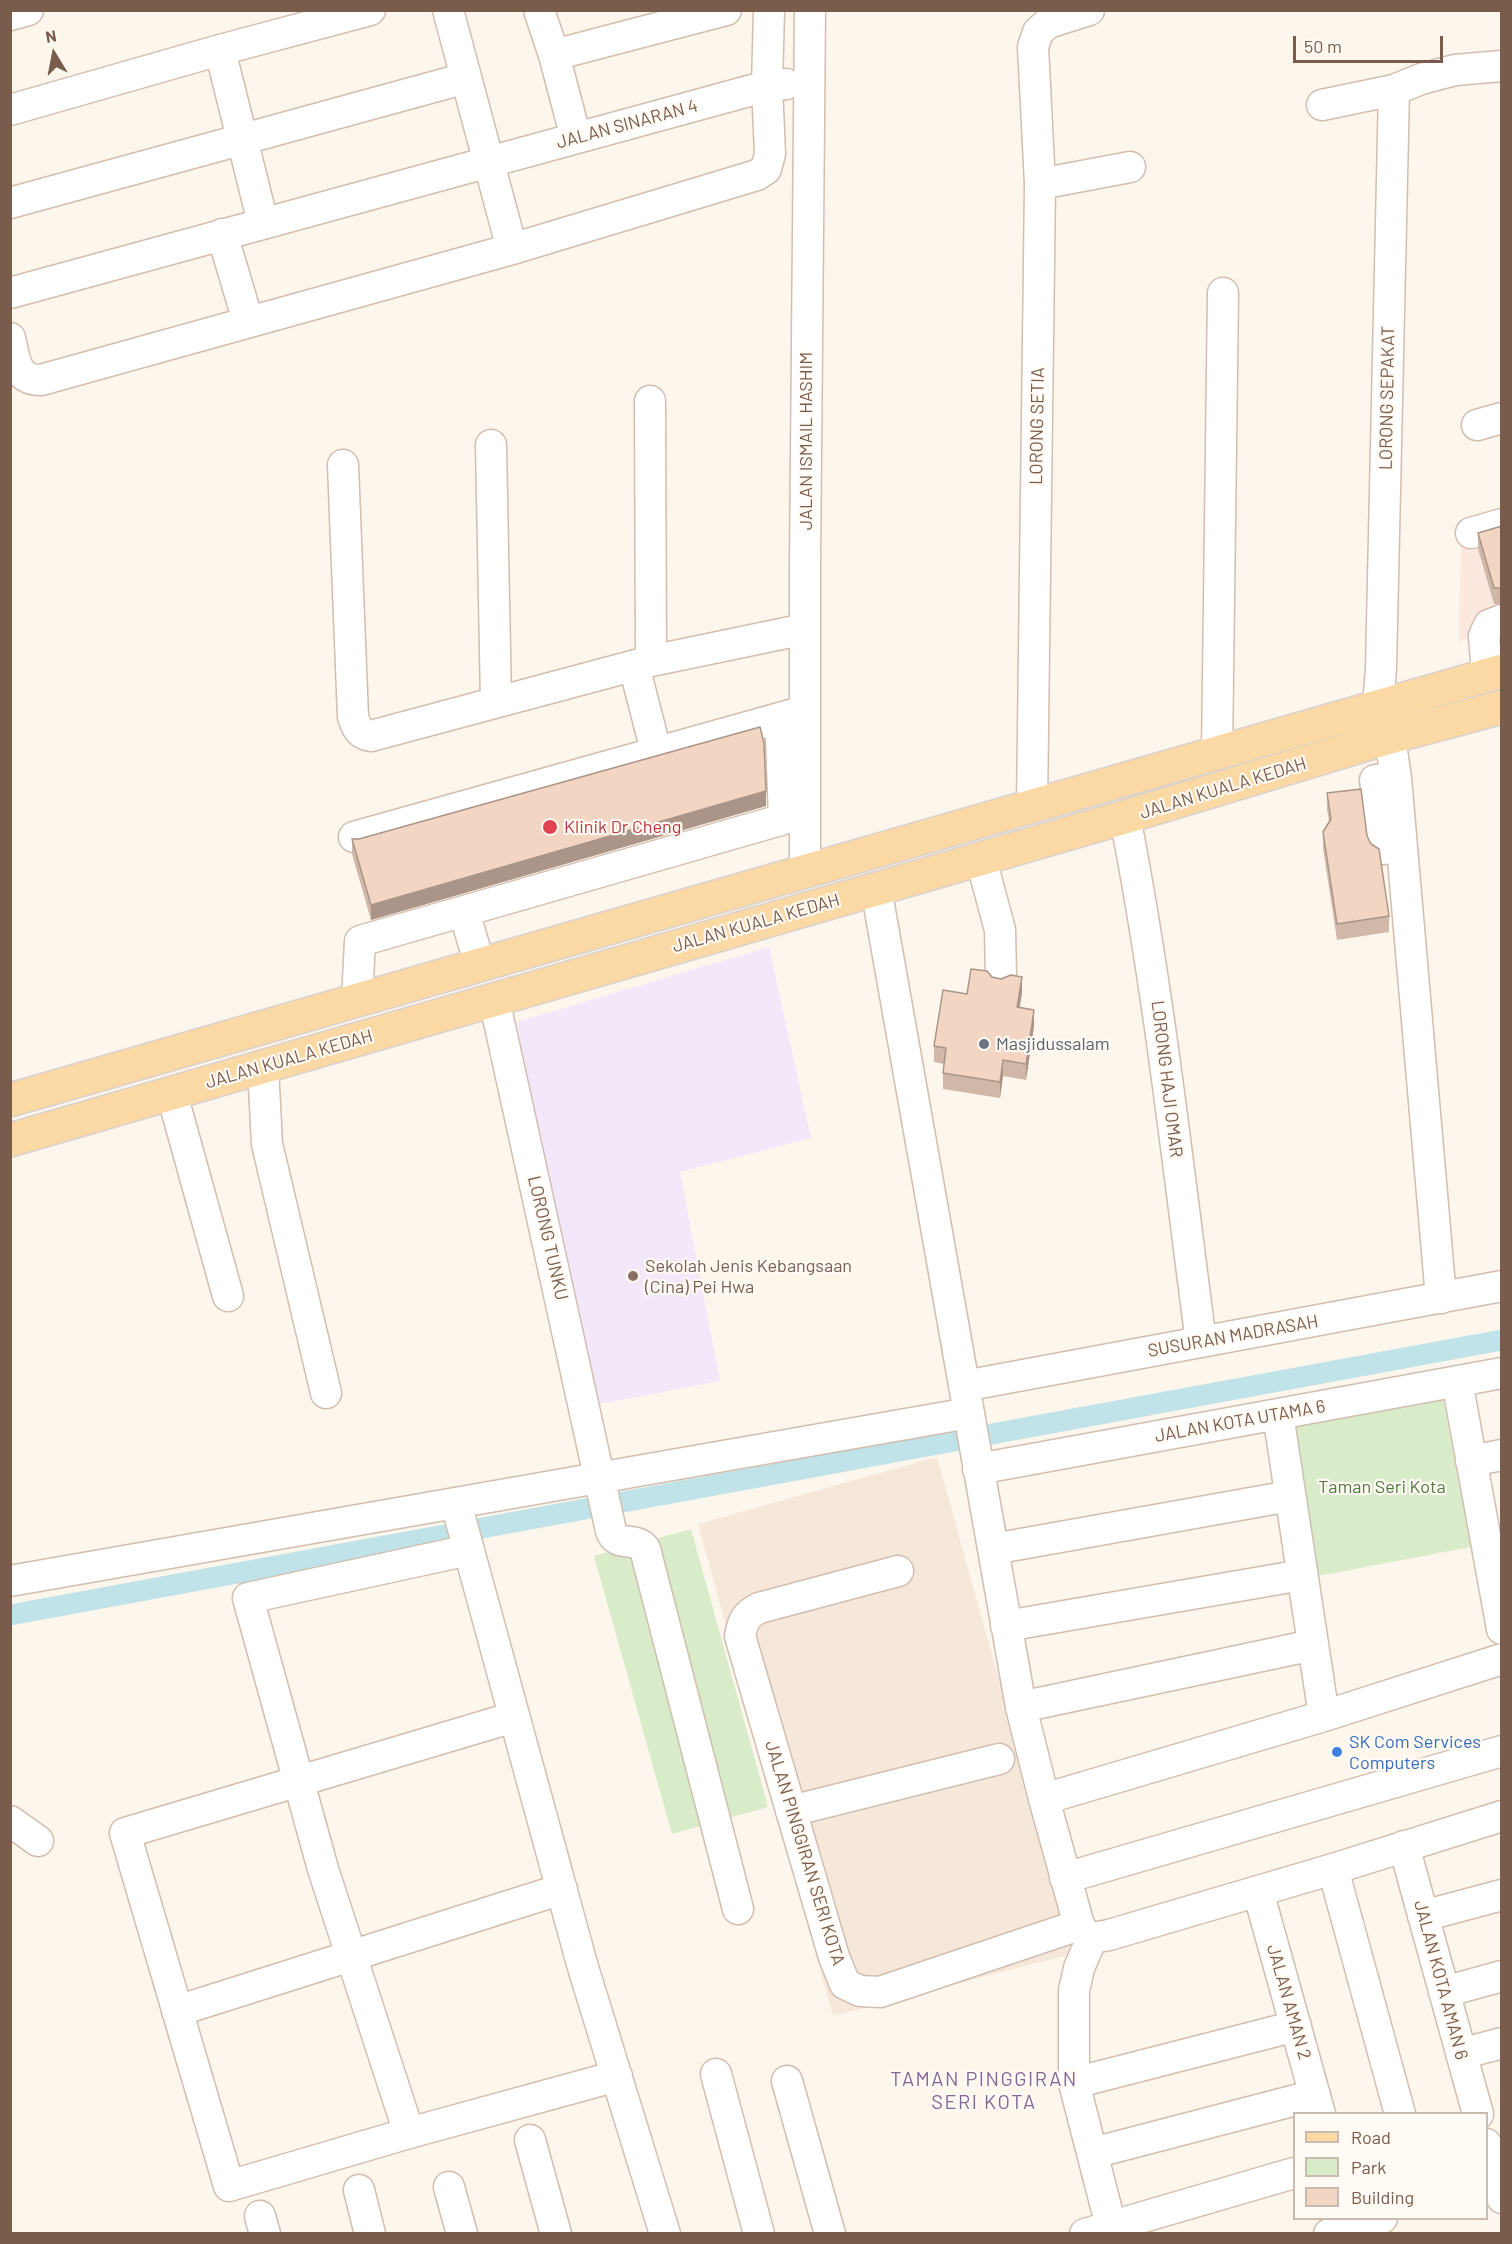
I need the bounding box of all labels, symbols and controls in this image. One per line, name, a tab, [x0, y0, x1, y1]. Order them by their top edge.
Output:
north arrow	[24, 24, 84, 84]
scale bar	[1296, 24, 1446, 62]
text: N	[44, 26, 58, 46]
text: 50 m	[1304, 35, 1342, 57]
street label: JALAN SINARAN 4	[554, 95, 700, 153]
street label: LORONG SEPAKAT	[1375, 326, 1399, 470]
street label: JALAN ISMAIL HASHIM	[795, 352, 817, 530]
street label: LORONG SETIA	[1025, 367, 1049, 485]
street label: JALAN KUALA KEDAH	[1137, 752, 1309, 824]
place label: Klinik Dr Cheng	[564, 816, 681, 838]
marker: Klinik Dr Cheng	[541, 818, 559, 836]
street label: JALAN KUALA KEDAH	[670, 889, 842, 957]
street label: LORONG HAJI OMAR	[1147, 999, 1187, 1159]
street label: JALAN KUALA KEDAH	[203, 1025, 375, 1093]
place label: Masjidussalam	[996, 1033, 1110, 1055]
marker: Masjidussalam	[977, 1037, 991, 1051]
street label: LORONG TUNKU	[523, 1174, 573, 1302]
place label: Sekolah Jenis Kebangsaan (Cina) Pei Hwa	[645, 1255, 852, 1298]
marker: Sekolah Jenis Kebangsaan (Cina) Pei Hwa	[626, 1269, 640, 1283]
street label: SUSURAN MADRASAH	[1146, 1310, 1320, 1362]
street label: JALAN KOTA UTAMA 6	[1153, 1395, 1327, 1447]
park label: Taman Seri Kota	[1318, 1476, 1446, 1498]
place label: SK Com Services Computers	[1349, 1731, 1481, 1774]
street label: JALAN PINGGIRAN SERI KOTA	[760, 1738, 850, 1968]
marker: SK Com Services Computers	[1330, 1745, 1344, 1759]
street label: JALAN KOTA AMAN 6	[1409, 1898, 1473, 2062]
street label: JALAN AMAN 2	[1262, 1942, 1316, 2062]
district label: TAMAN PINGGIRAN SERI KOTA	[890, 2067, 1078, 2114]
legend	[1293, 2112, 1488, 2220]
text: Road	[1351, 2126, 1391, 2148]
text: Park	[1351, 2156, 1386, 2178]
text: Building	[1351, 2186, 1414, 2208]

